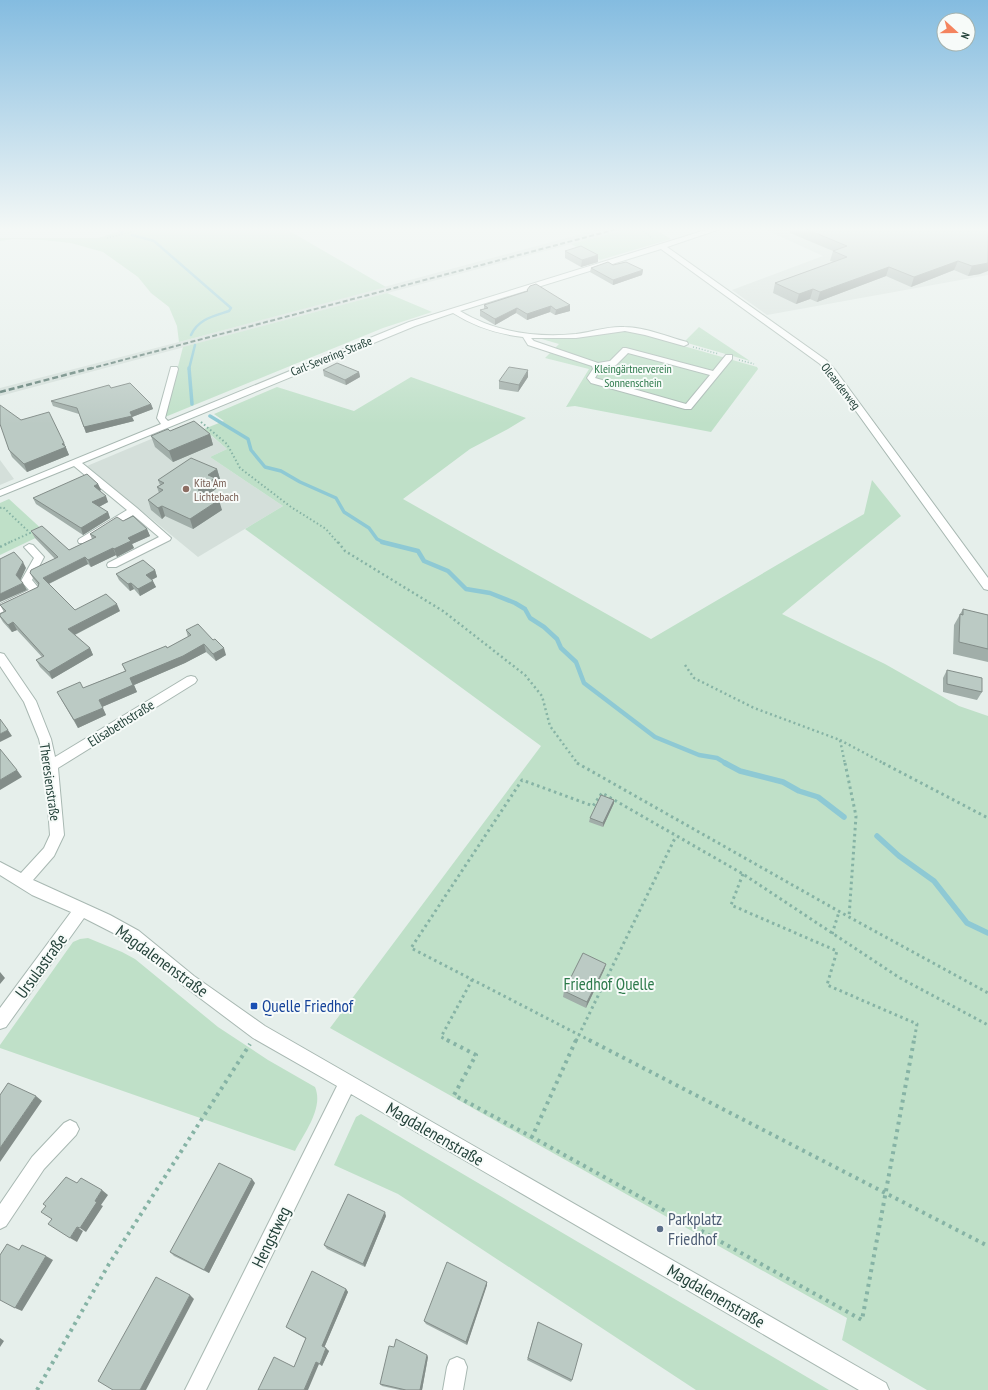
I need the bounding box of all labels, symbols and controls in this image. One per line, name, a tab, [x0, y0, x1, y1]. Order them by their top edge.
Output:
north arrow	[936, 12, 976, 52]
text: N	[958, 30, 973, 41]
street label: Carl-Severing-Straße	[288, 333, 374, 379]
street label: Oleanderweg	[818, 360, 864, 412]
park label: Kleingärtnerverein Sonnenschein	[594, 361, 672, 390]
place label: Kita Am Lichtebach	[194, 475, 239, 504]
marker: Kita Am Lichtebach	[181, 484, 191, 494]
street label: Elisabethstraße	[84, 695, 158, 751]
street label: Theresienstraße	[36, 742, 64, 822]
street label: Magdalenenstraße	[111, 920, 213, 1002]
street label: Ursulastraße	[10, 929, 72, 1003]
park label: Friedhof Quelle	[563, 973, 655, 995]
place label: Quelle Friedhof	[262, 995, 354, 1017]
marker: Quelle Friedhof	[249, 1001, 259, 1011]
street label: Magdalenenstraße	[382, 1097, 488, 1171]
street label: Hengstweg	[247, 1203, 295, 1271]
place label: Parkplatz Friedhof	[668, 1208, 722, 1250]
marker: Parkplatz Friedhof	[655, 1224, 665, 1234]
street label: Magdalenenstraße	[663, 1259, 769, 1333]

